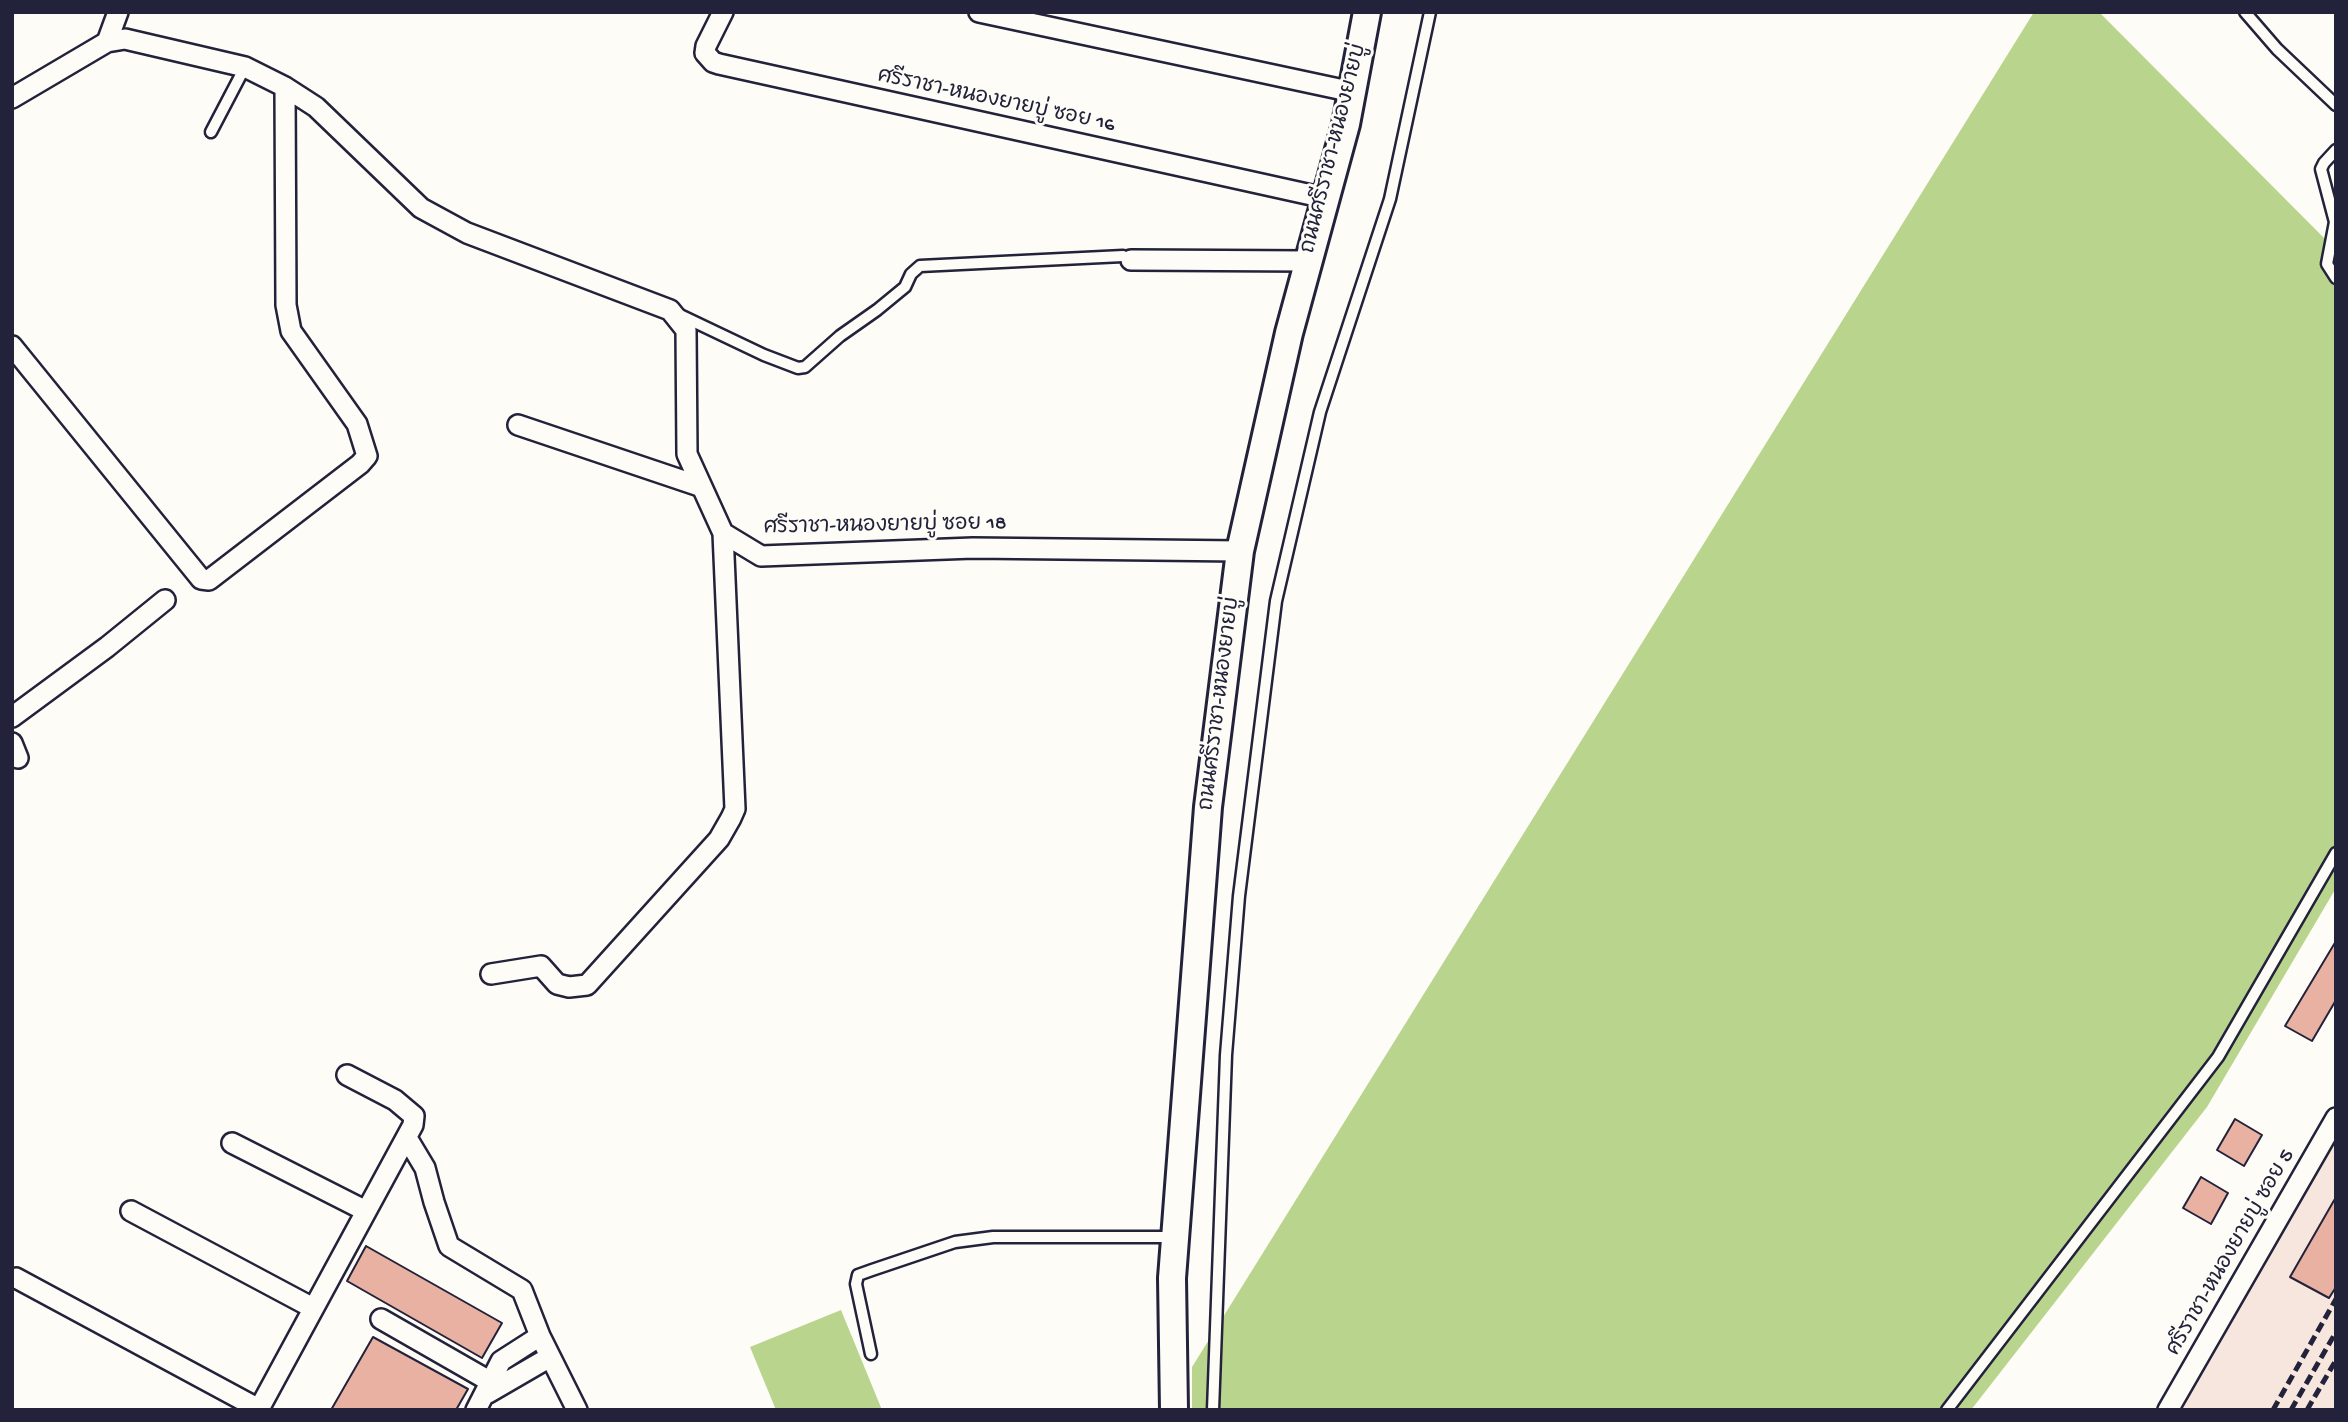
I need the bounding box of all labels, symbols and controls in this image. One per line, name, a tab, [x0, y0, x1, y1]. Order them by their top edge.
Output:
street label: ถนนศรีราชา-หนองยายบู่	[1297, 42, 1373, 256]
street label: ศรีราชา-หนองยายบู่ ซอย 16	[875, 65, 1117, 139]
street label: ศรีราชา-หนองยายบู่ ซอย 18	[763, 512, 1007, 542]
street label: ถนนศรีราชา-หนองยายบู่	[1195, 596, 1247, 812]
street label: ศรีราชา-หนองยายบู่ ซอย 5	[2163, 1145, 2301, 1361]

